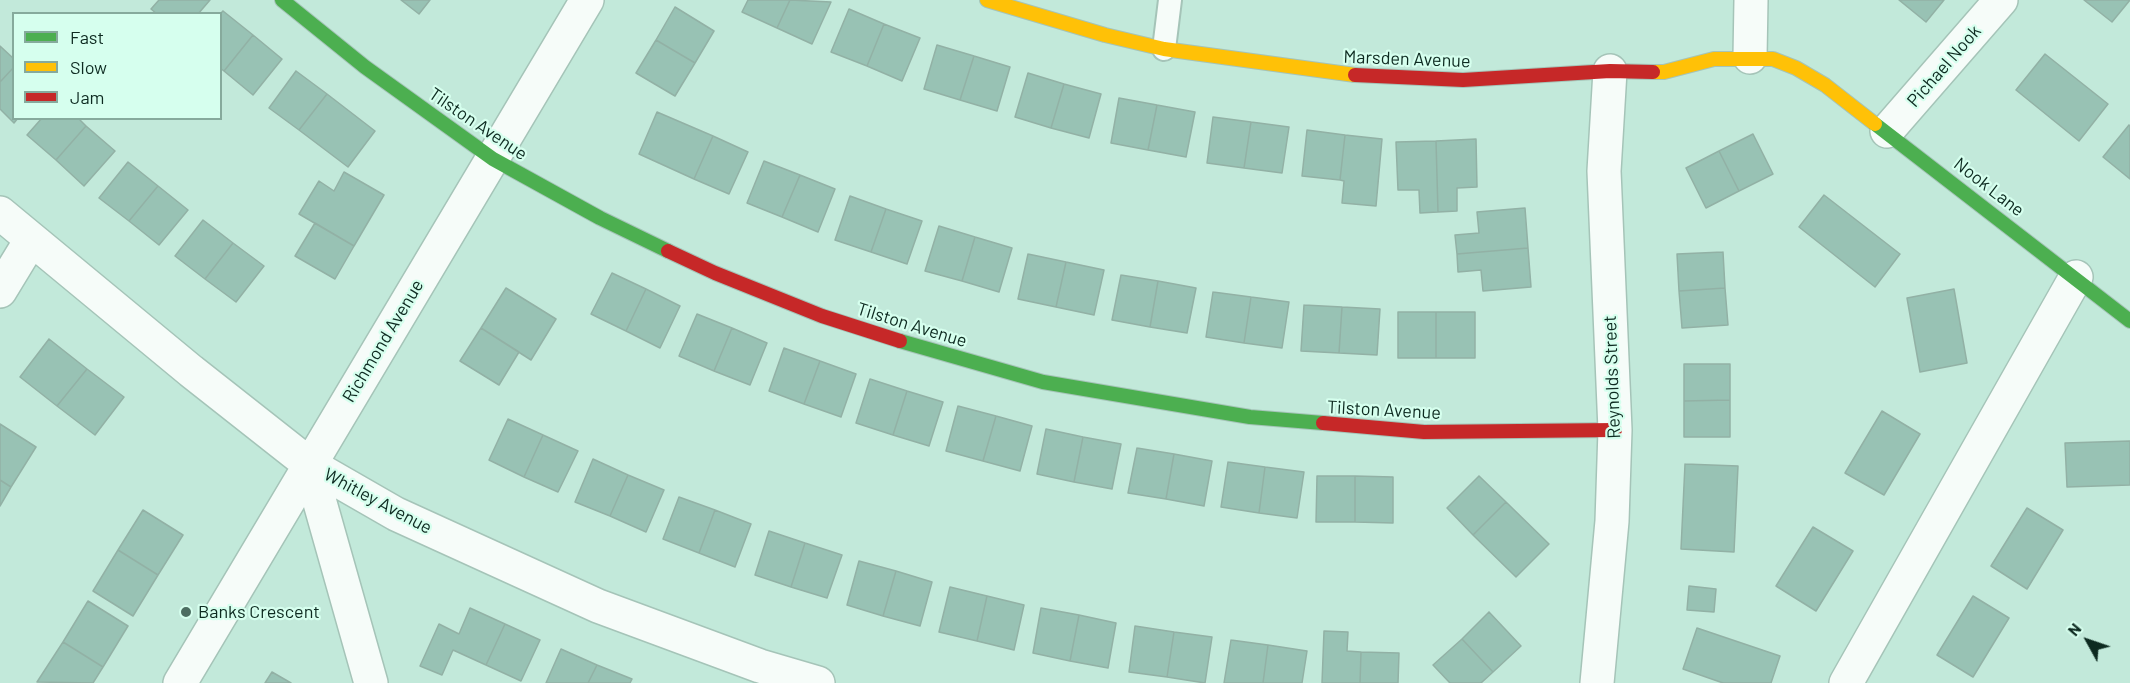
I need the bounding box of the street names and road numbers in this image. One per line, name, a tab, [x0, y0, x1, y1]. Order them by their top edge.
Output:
street label: Pichael Nook	[1903, 21, 1985, 111]
street label: Marsden Avenue	[1343, 46, 1471, 72]
street label: Tilston Avenue	[425, 83, 531, 165]
street label: Nook Lane	[1950, 153, 2028, 221]
street label: Richmond Avenue	[338, 276, 428, 406]
street label: Tilston Avenue	[854, 298, 970, 352]
street label: Reynolds Street	[1599, 315, 1625, 439]
street label: Tilston Avenue	[1327, 396, 1441, 424]
street label: Whitley Avenue	[320, 463, 436, 539]

